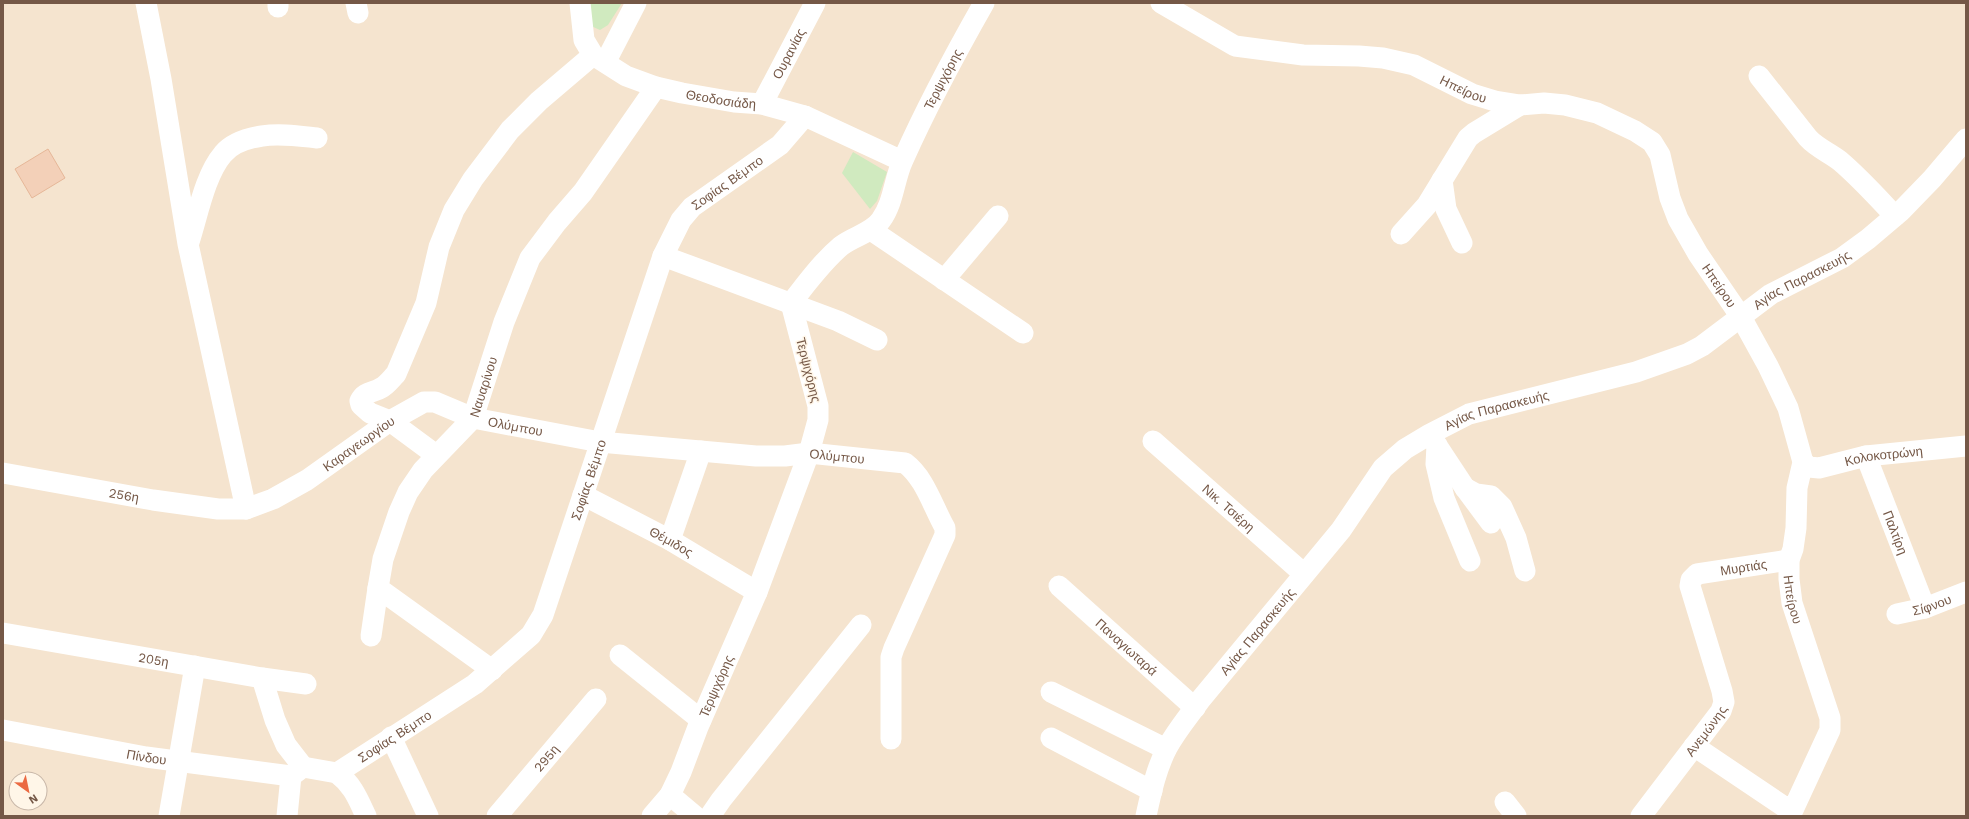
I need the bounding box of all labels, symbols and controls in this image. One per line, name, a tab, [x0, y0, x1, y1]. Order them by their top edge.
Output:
street label: Ουρανίας	[769, 26, 808, 82]
street label: Τερψιχόρης	[921, 46, 965, 112]
street label: Ηπείρου	[1437, 72, 1488, 106]
street label: Θεοδοσιάδη	[685, 87, 756, 112]
street label: Σοφίας Βέμπο	[688, 152, 766, 213]
street label: Αγίας Παρασκευής	[1750, 247, 1854, 313]
street label: Ηπείρου	[1699, 261, 1739, 310]
street label: Τερψιχόρης	[793, 336, 824, 404]
street label: Ναυαρίνου	[467, 355, 500, 419]
street label: Αγίας Παρασκευής	[1442, 387, 1550, 433]
street label: Καραγεωργίου	[320, 413, 397, 474]
street label: Ολύμπου	[487, 414, 544, 439]
street label: Σοφίας Βέμπο	[568, 438, 609, 522]
street label: Κολοκοτρώνη	[1843, 443, 1924, 469]
street label: Ολύμπου	[809, 446, 865, 467]
street label: Νικ. Τσιέρη	[1199, 481, 1258, 535]
street label: 256η	[108, 485, 140, 505]
street label: Παλτίρη	[1880, 508, 1911, 557]
street label: Θέμιδος	[647, 524, 696, 560]
street label: Μυρτιάς	[1719, 556, 1768, 578]
street label: Ηπείρου	[1781, 574, 1805, 626]
street label: Αγίας Παρασκευής	[1217, 585, 1298, 678]
street label: Σίφνου	[1911, 591, 1954, 618]
street label: Παναγιωταρά	[1092, 616, 1161, 679]
street label: 205η	[137, 650, 170, 670]
street label: Τερψιχόρης	[696, 653, 737, 720]
street label: Ανεμώνης	[1682, 705, 1730, 759]
street label: Σοφίας Βέμπο	[355, 707, 434, 765]
street label: 295η	[531, 742, 562, 775]
street label: Πίνδου	[125, 746, 167, 768]
north arrow	[8, 771, 48, 811]
text: N	[26, 791, 40, 807]

